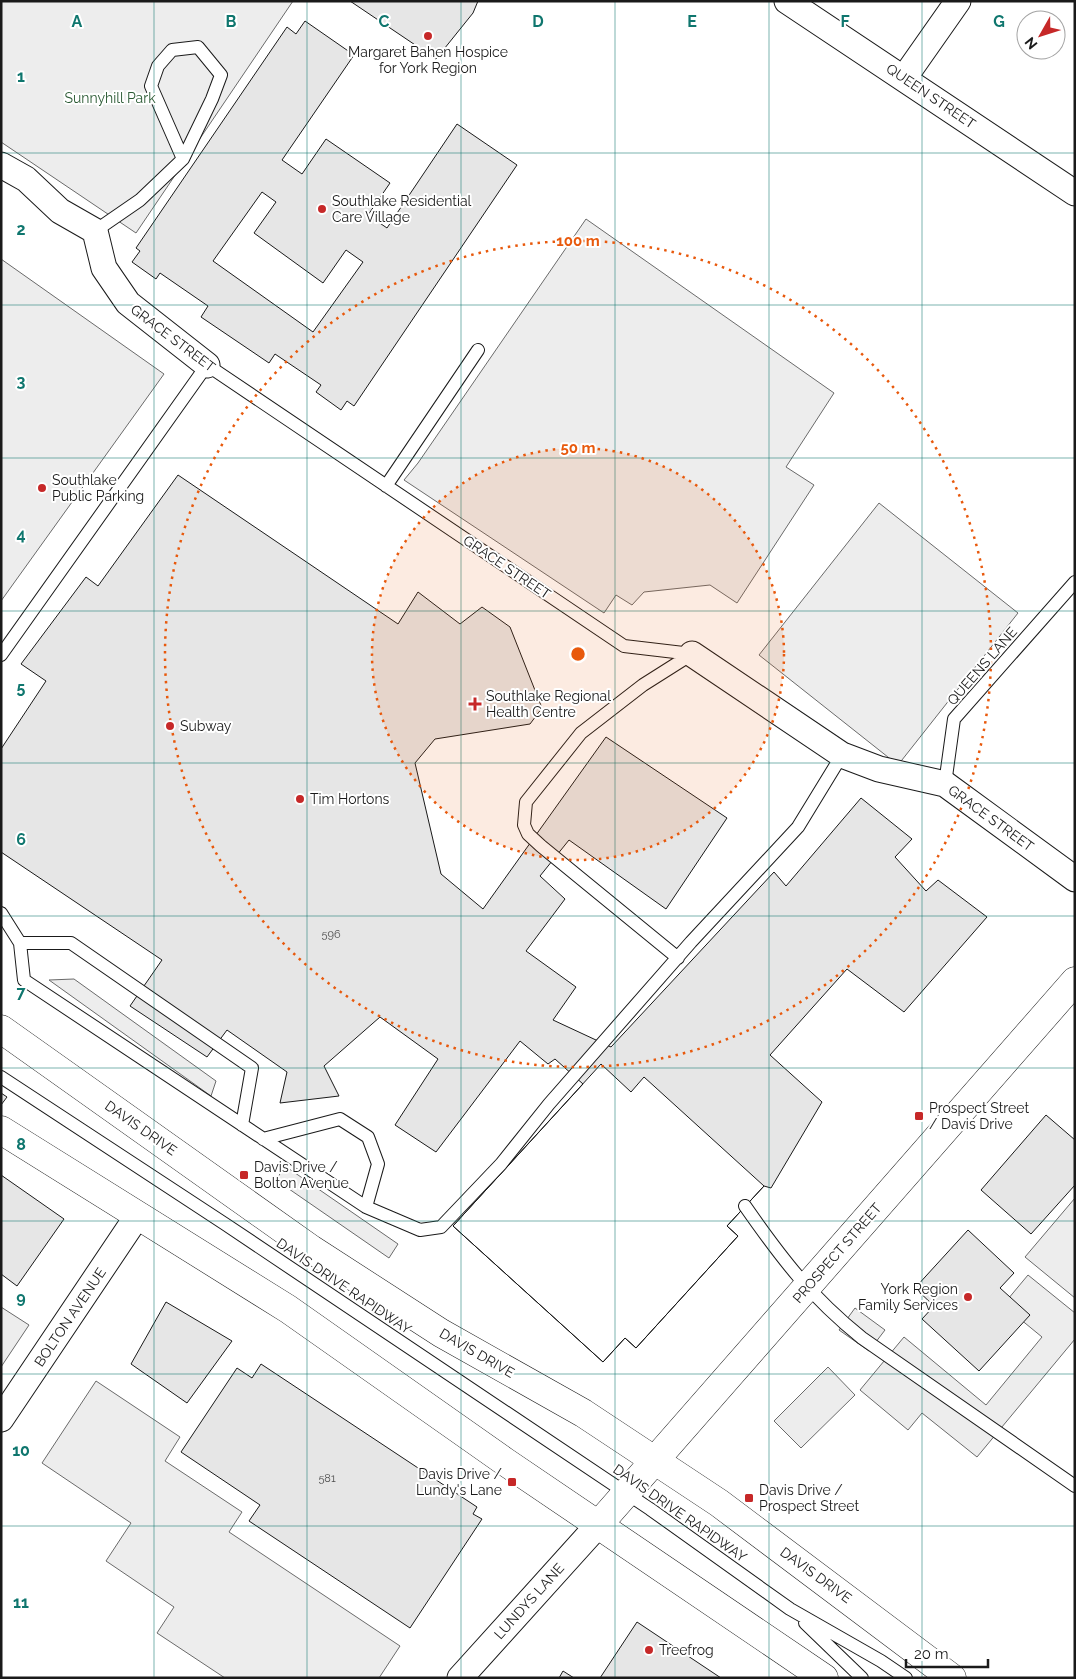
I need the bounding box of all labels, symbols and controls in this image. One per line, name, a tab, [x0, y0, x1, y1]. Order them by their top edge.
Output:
north arrow	[1016, 10, 1066, 60]
text: A	[72, 12, 83, 31]
text: B	[226, 12, 237, 31]
text: C	[379, 12, 390, 31]
text: D	[532, 12, 544, 31]
text: E	[687, 12, 697, 31]
text: F	[840, 12, 850, 31]
text: G	[993, 12, 1005, 31]
marker: Margaret Bahen Hospice for York Region	[422, 30, 434, 42]
text: N	[1021, 34, 1040, 52]
place label: Margaret Bahen Hospice for York Region	[348, 44, 508, 76]
street label: QUEEN STREET	[883, 60, 979, 132]
text: 1	[17, 67, 25, 86]
park label: Sunnyhill Park	[64, 90, 156, 106]
place label: Southlake Residential Care Village	[332, 193, 472, 225]
marker: Southlake Residential Care Village	[316, 203, 328, 215]
text: 2	[16, 220, 26, 239]
text: 100 m	[556, 232, 600, 250]
street label: GRACE STREET	[128, 301, 219, 375]
text: 3	[17, 372, 26, 391]
text: 50 m	[560, 439, 596, 457]
place label: Southlake Public Parking	[52, 472, 144, 504]
marker: Southlake Public Parking	[36, 482, 48, 494]
text: 4	[16, 525, 26, 544]
street label: GRACE STREET	[460, 532, 554, 602]
street label: QUEENS LANE	[944, 624, 1020, 708]
centre of rings	[569, 645, 587, 663]
text: 5	[17, 678, 26, 697]
place label: Southlake Regional Health Centre	[486, 688, 611, 720]
marker: Southlake Regional Health Centre	[468, 697, 482, 711]
place label: Subway	[180, 718, 232, 734]
marker: Subway	[164, 720, 176, 732]
street label: GRACE STREET	[945, 782, 1037, 855]
place label: Tim Hortons	[310, 791, 390, 807]
marker: Tim Hortons	[294, 793, 306, 805]
text: 6	[16, 830, 26, 849]
house number: 596	[321, 928, 341, 941]
text: 7	[17, 983, 26, 1002]
street label: DAVIS DRIVE	[102, 1097, 180, 1159]
place label: Prospect Street / Davis Drive	[929, 1100, 1029, 1132]
marker: Prospect Street / Davis Drive	[913, 1110, 925, 1122]
text: 8	[16, 1135, 26, 1154]
place label: Davis Drive / Bolton Avenue	[254, 1159, 349, 1191]
marker: Davis Drive / Bolton Avenue	[238, 1169, 250, 1181]
street label: PROSPECT STREET	[789, 1200, 885, 1306]
street label: DAVIS DRIVE RAPIDWAY	[274, 1235, 414, 1337]
street label: BOLTON AVENUE	[31, 1265, 109, 1369]
place label: York Region Family Services	[858, 1281, 958, 1313]
text: 9	[16, 1288, 26, 1307]
marker: York Region Family Services	[962, 1291, 974, 1303]
street label: DAVIS DRIVE	[437, 1325, 517, 1381]
text: 10	[12, 1441, 30, 1460]
street label: DAVIS DRIVE RAPIDWAY	[610, 1461, 750, 1565]
place label: Davis Drive / Lundy's Lane	[416, 1466, 503, 1498]
house number: 581	[318, 1472, 336, 1485]
marker: Davis Drive / Lundy's Lane	[506, 1476, 518, 1488]
place label: Davis Drive / Prospect Street	[759, 1482, 859, 1514]
marker: Davis Drive / Prospect Street	[743, 1492, 755, 1504]
street label: DAVIS DRIVE	[777, 1544, 855, 1606]
street label: LUNDYS LANE	[491, 1560, 567, 1642]
text: 11	[13, 1593, 29, 1612]
scale bar	[906, 1636, 988, 1668]
place label: Treefrog	[659, 1642, 714, 1658]
marker: Treefrog	[643, 1644, 655, 1656]
text: 20 m	[914, 1645, 949, 1663]

